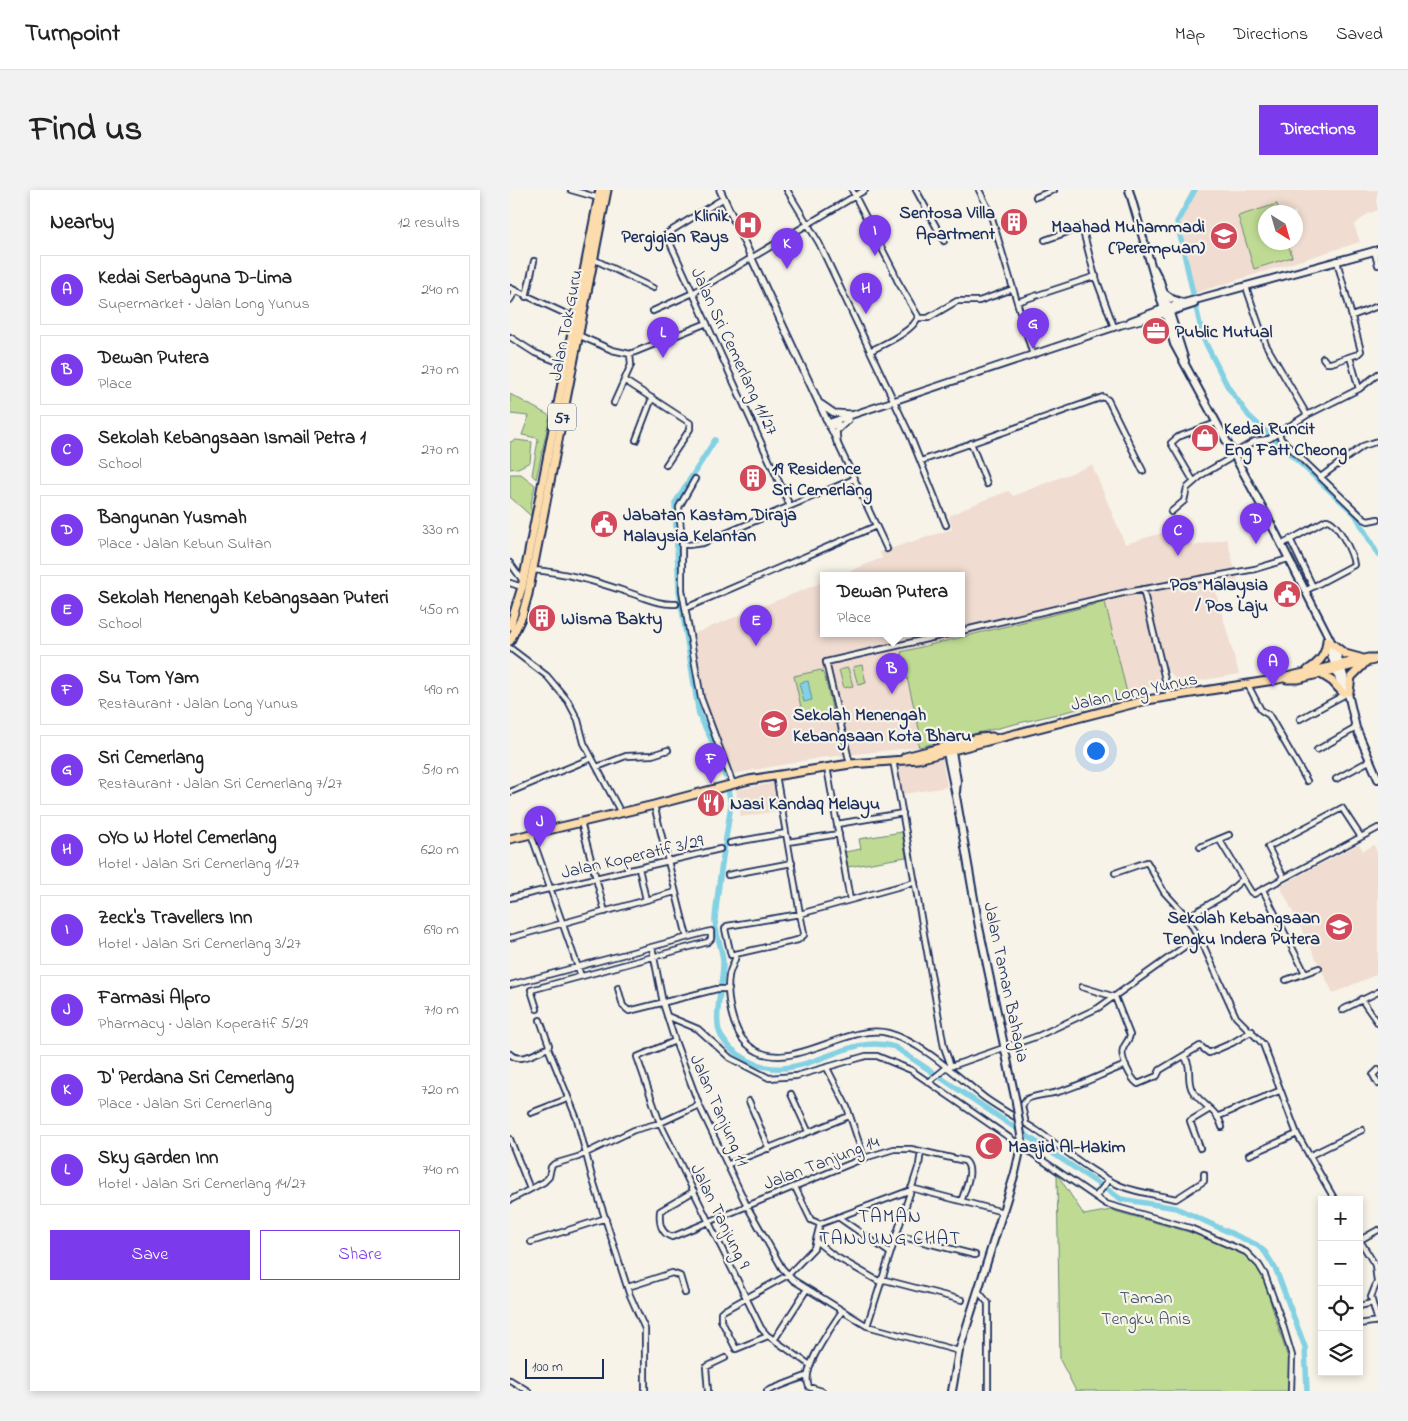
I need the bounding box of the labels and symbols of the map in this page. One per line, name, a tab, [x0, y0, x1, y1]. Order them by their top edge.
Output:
place label: Sentosa Villa Apartment	[899, 201, 996, 248]
place label: Klinik Pergigian Rays	[621, 204, 730, 252]
north arrow	[1258, 205, 1303, 250]
building icon: Sentosa Villa Apartment	[999, 207, 1029, 237]
hospital icon: Klinik Pergigian Rays	[733, 210, 763, 240]
pin: I	[859, 215, 891, 256]
place label: Maahad Muhammadi (Perempuan)	[1051, 215, 1206, 262]
school or university icon: Maahad Muhammadi (Perempuan)	[1209, 221, 1239, 251]
pin: K	[771, 228, 803, 269]
street label: Jalan Sri Cemerlang 11/27	[682, 264, 784, 441]
street label: Jalan Tok Guru	[543, 268, 590, 383]
pin: H	[850, 273, 882, 314]
pin: G	[1017, 308, 1049, 349]
office icon: Public Mutual	[1141, 316, 1171, 346]
pin: L	[647, 317, 679, 358]
place label: Public Mutual	[1175, 320, 1273, 346]
road number: 57	[548, 403, 576, 430]
place label: Kedai Runcit Eng Fatt Cheong	[1224, 417, 1347, 465]
shop icon: Kedai Runcit Eng Fatt Cheong	[1190, 423, 1220, 453]
place label: 19 Residence Sri Cemerlang	[772, 457, 872, 505]
building icon: 19 Residence Sri Cemerlang	[738, 463, 768, 493]
place label: Jabatan Kastam Diraja Malaysia Kelantan	[623, 503, 797, 551]
pin: D	[1240, 503, 1272, 544]
public building icon: Jabatan Kastam Diraja Malaysia Kelantan	[589, 509, 619, 539]
pin: C	[1162, 515, 1194, 556]
place label: Pos Malaysia / Pos Laju	[1170, 573, 1268, 620]
public building icon: Pos Malaysia / Pos Laju	[1272, 579, 1302, 609]
building icon: Wisma Bakty	[527, 603, 557, 633]
pin: E	[740, 605, 772, 646]
place label: Wisma Bakty	[561, 607, 662, 634]
pin: A	[1257, 646, 1289, 687]
pin: B	[876, 653, 908, 694]
street label: Jalan Long Yunus	[1069, 667, 1200, 720]
place label: Sekolah Menengah Kebangsaan Kota Bharu	[793, 703, 971, 751]
school or university icon: Sekolah Menengah Kebangsaan Kota Bharu	[759, 709, 789, 739]
your location	[1083, 738, 1109, 764]
pin: F	[695, 743, 727, 784]
restaurant icon: Nasi Kandaq Melayu	[696, 788, 726, 818]
place label: Nasi Kandaq Melayu	[730, 792, 880, 819]
pin: J	[524, 806, 556, 847]
street label: Jalan Koperatif 3/29	[559, 829, 707, 887]
street label: Jalan Taman Bahagia	[974, 900, 1035, 1065]
place label: Sekolah Kebangsaan Tengku Indera Putera	[1163, 906, 1320, 954]
school or university icon: Sekolah Kebangsaan Tengku Indera Putera	[1324, 912, 1354, 942]
street label: Jalan Tanjung 11	[681, 1051, 755, 1172]
street label: Jalan Tanjung 14	[760, 1130, 884, 1199]
mosque icon: Masjid Al-Hakim	[974, 1131, 1004, 1161]
place label: Masjid Al-Hakim	[1008, 1135, 1125, 1161]
street label: Jalan Tanjung 9	[682, 1160, 756, 1275]
district label: TAMAN TANJUNG CHAT	[819, 1204, 961, 1253]
park label: Taman Tengku Anis	[1101, 1286, 1191, 1334]
scale bar	[525, 1356, 604, 1379]

